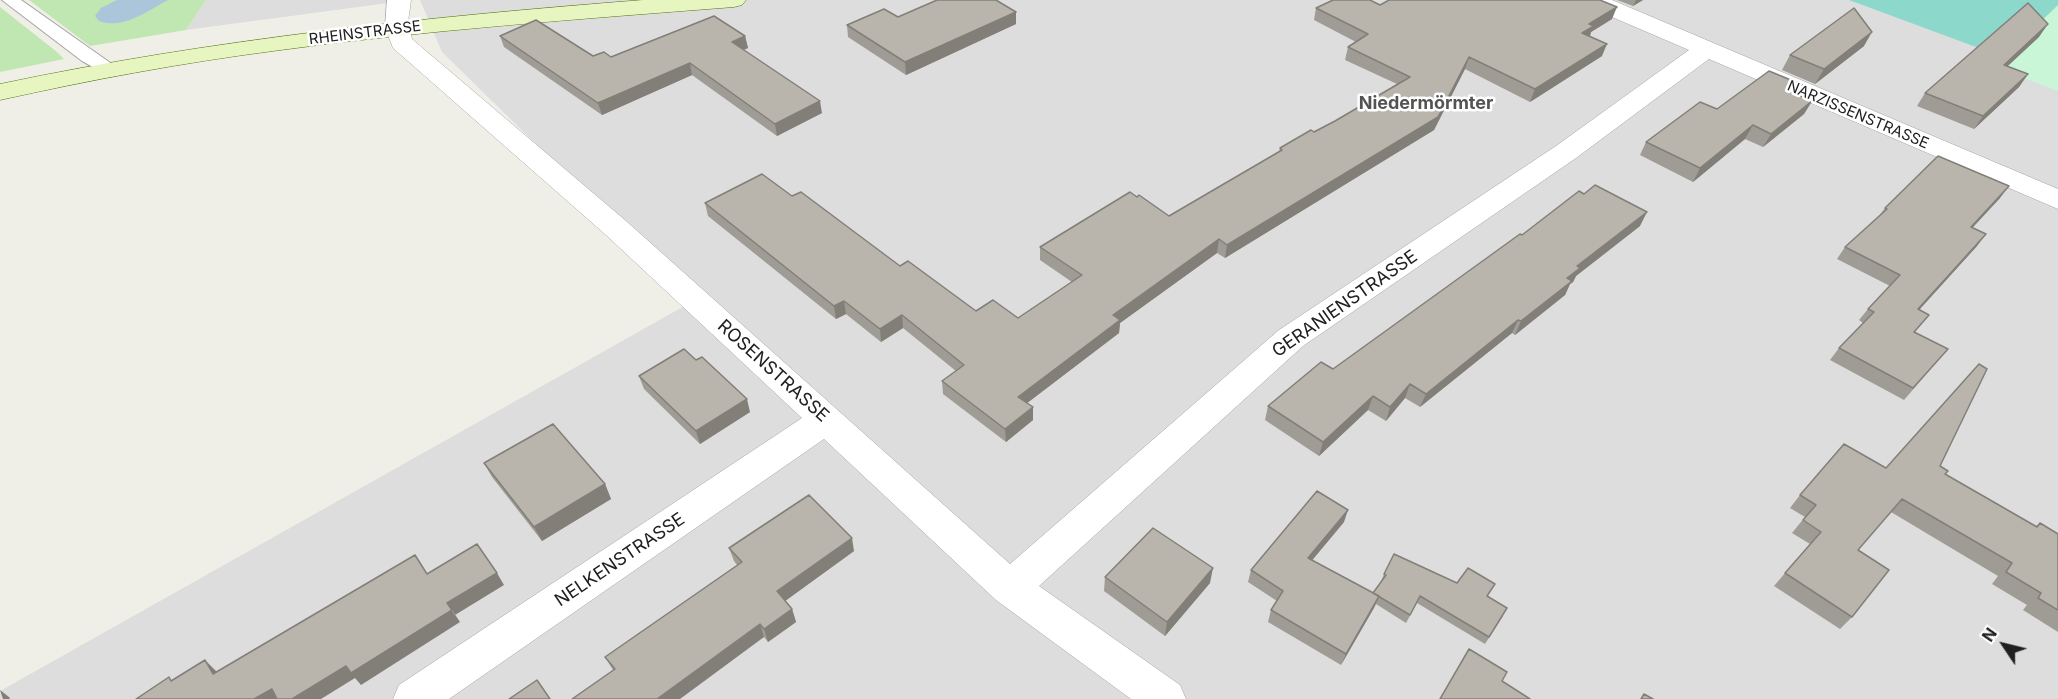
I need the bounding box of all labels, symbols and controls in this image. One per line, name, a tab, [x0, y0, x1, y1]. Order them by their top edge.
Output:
street label: RHEINSTRASSE	[308, 17, 422, 49]
street label: NARZISSENSTRASSE	[1785, 77, 1931, 153]
district label: Niedermörmter	[1359, 93, 1493, 115]
street label: GERANIENSTRASSE	[1268, 246, 1422, 362]
street label: ROSENSTRASSE	[713, 315, 833, 427]
street label: NELKENSTRASSE	[551, 509, 689, 611]
north arrow	[1974, 615, 2034, 675]
text: N	[1978, 624, 2001, 645]

